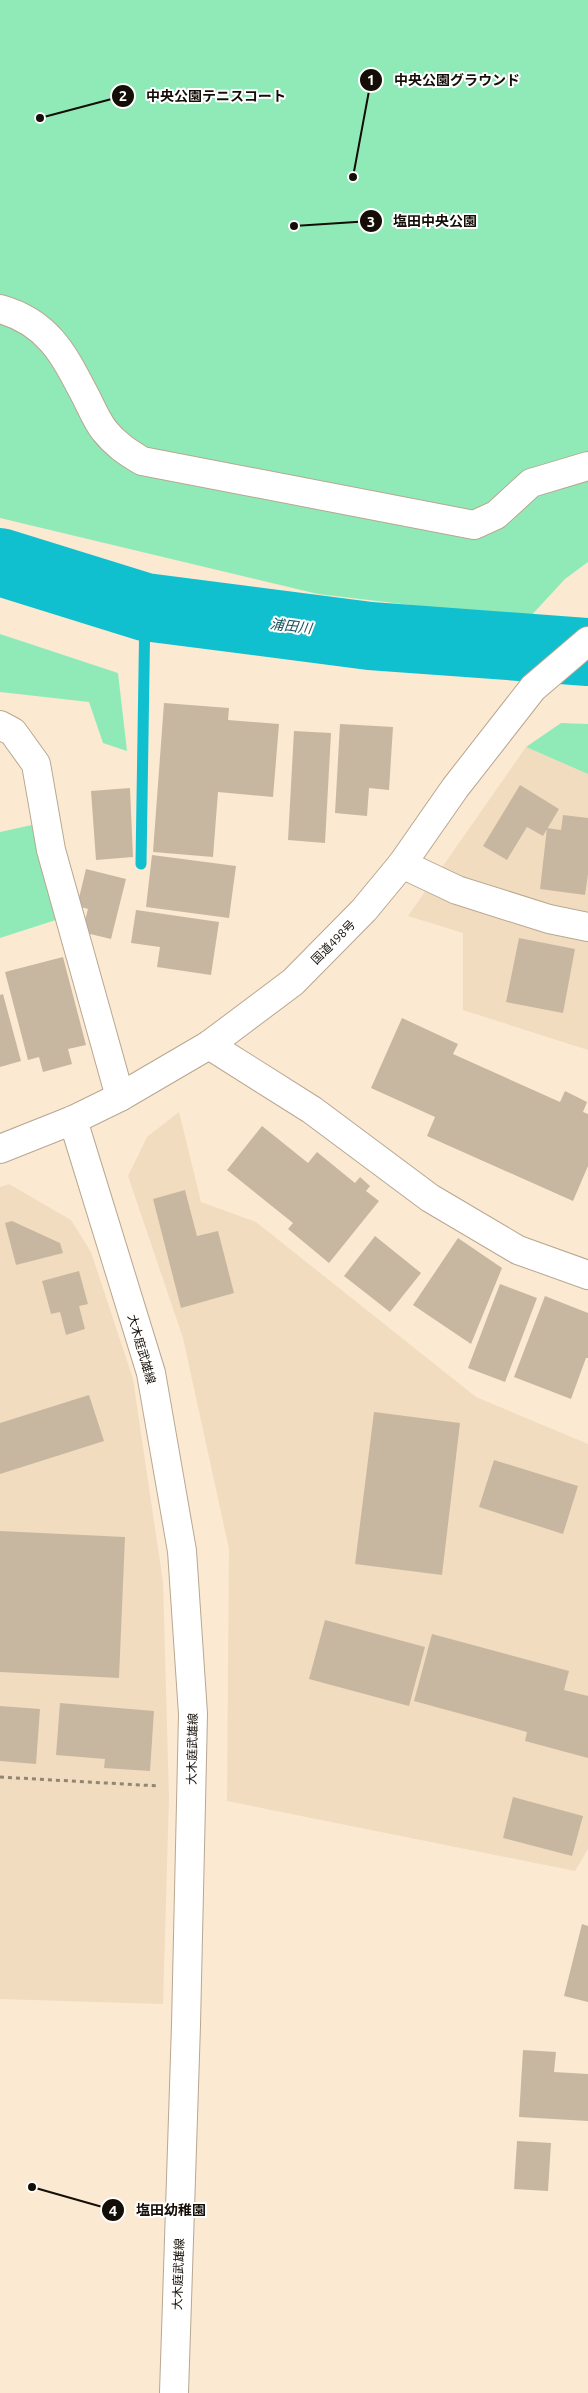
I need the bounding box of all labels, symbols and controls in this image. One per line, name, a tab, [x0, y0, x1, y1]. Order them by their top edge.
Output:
callout: 中央公園グラウンド	[359, 65, 530, 94]
text: 1	[367, 71, 375, 88]
text: 中央公園グラウンド	[394, 72, 520, 88]
callout: 中央公園テニスコート	[111, 81, 296, 110]
text: 2	[119, 87, 127, 104]
text: 中央公園テニスコート	[146, 88, 286, 104]
callout: 塩田中央公園	[358, 207, 487, 236]
text: 3	[367, 213, 375, 230]
text: 塩田中央公園	[393, 213, 477, 229]
water label: 浦田川	[269, 616, 315, 637]
street label: 国道498号	[308, 917, 358, 967]
street label: 大木庭武雄線	[126, 1313, 158, 1385]
street label: 大木庭武雄線	[185, 1713, 199, 1785]
callout: 塩田幼稚園	[101, 2196, 216, 2225]
text: 4	[109, 2202, 117, 2219]
text: 塩田幼稚園	[136, 2202, 206, 2218]
street label: 大木庭武雄線	[170, 2238, 186, 2310]

